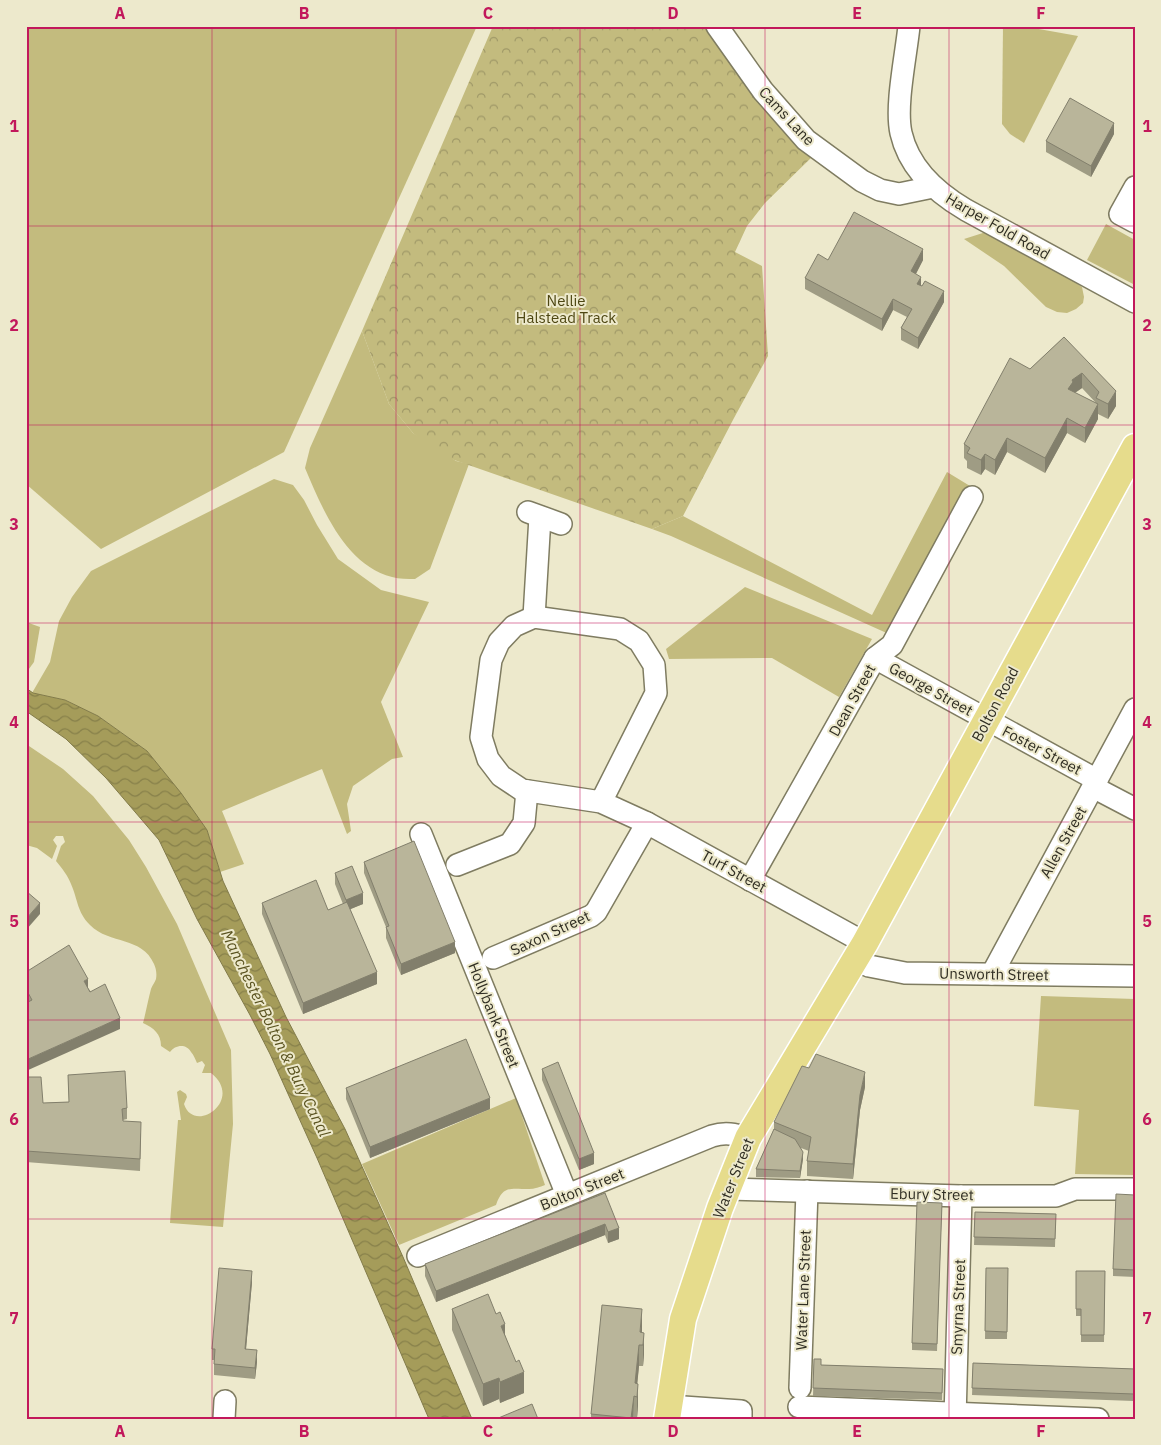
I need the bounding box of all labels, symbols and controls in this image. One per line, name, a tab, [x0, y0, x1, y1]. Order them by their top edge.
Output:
text: A	[115, 3, 126, 23]
text: B	[299, 3, 310, 23]
text: C	[483, 3, 493, 23]
text: D	[667, 3, 679, 23]
text: E	[852, 3, 862, 23]
text: F	[1036, 3, 1046, 23]
street label: Cams Lane	[755, 83, 819, 149]
text: 1	[9, 116, 19, 136]
text: 1	[1142, 116, 1152, 136]
street label: Harper Fold Road	[942, 188, 1054, 264]
park label: Nellie Halstead Track	[516, 291, 616, 327]
text: 2	[9, 315, 19, 335]
text: 2	[1142, 315, 1152, 335]
text: 3	[9, 514, 19, 534]
text: 3	[1142, 514, 1152, 534]
street label: George Street	[886, 658, 976, 720]
street label: Dean Street	[824, 661, 880, 739]
street label: Bolton Road	[967, 663, 1023, 745]
text: 4	[9, 712, 19, 732]
text: 4	[1142, 712, 1152, 732]
street label: Foster Street	[999, 721, 1085, 779]
street label: Allen Street	[1036, 803, 1090, 881]
street label: Turf Street	[698, 845, 770, 897]
street label: Saxon Street	[507, 906, 593, 960]
text: 5	[9, 911, 19, 931]
text: 5	[1142, 911, 1152, 931]
water label: Manchester Bolton & Bury Canal	[217, 926, 335, 1141]
street label: Hollybank Street	[464, 959, 524, 1071]
street label: Unsworth Street	[939, 964, 1049, 984]
text: 6	[9, 1109, 19, 1129]
text: 6	[1142, 1109, 1152, 1129]
street label: Water Street	[708, 1135, 758, 1221]
street label: Bolton Street	[537, 1164, 627, 1214]
street label: Ebury Street	[890, 1184, 974, 1204]
street label: Water Lane Street	[791, 1229, 815, 1351]
street label: Smyrna Street	[947, 1259, 969, 1355]
text: 7	[9, 1308, 19, 1328]
text: 7	[1142, 1308, 1152, 1328]
text: A	[115, 1421, 126, 1441]
text: B	[299, 1421, 310, 1441]
text: C	[483, 1421, 493, 1441]
text: D	[667, 1421, 679, 1441]
text: E	[852, 1421, 862, 1441]
text: F	[1036, 1421, 1046, 1441]

